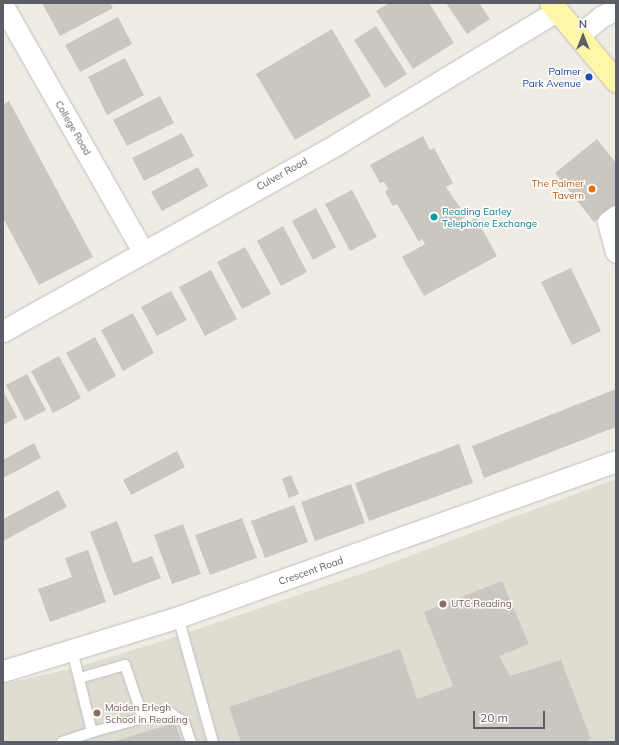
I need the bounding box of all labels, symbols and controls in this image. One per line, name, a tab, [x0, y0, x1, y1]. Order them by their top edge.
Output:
north arrow	[563, 16, 603, 56]
text: N	[579, 17, 587, 31]
place label: Palmer Park Avenue	[523, 65, 581, 88]
marker: Palmer Park Avenue	[584, 72, 594, 82]
street label: College Road	[53, 99, 93, 157]
street label: Culver Road	[254, 155, 310, 193]
place label: The Palmer Tavern	[532, 177, 584, 200]
marker: The Palmer Tavern	[587, 184, 597, 194]
place label: Reading Earley Telephone Exchange	[442, 205, 537, 228]
marker: Reading Earley Telephone Exchange	[429, 212, 439, 222]
street label: Crescent Road	[277, 554, 345, 588]
place label: UTC Reading	[451, 598, 512, 610]
marker: UTC Reading	[438, 599, 448, 609]
place label: Maiden Erlegh School in Reading	[105, 701, 188, 724]
scale bar	[475, 703, 547, 729]
marker: Maiden Erlegh School in Reading	[92, 708, 102, 718]
text: 20 m	[480, 710, 508, 725]

